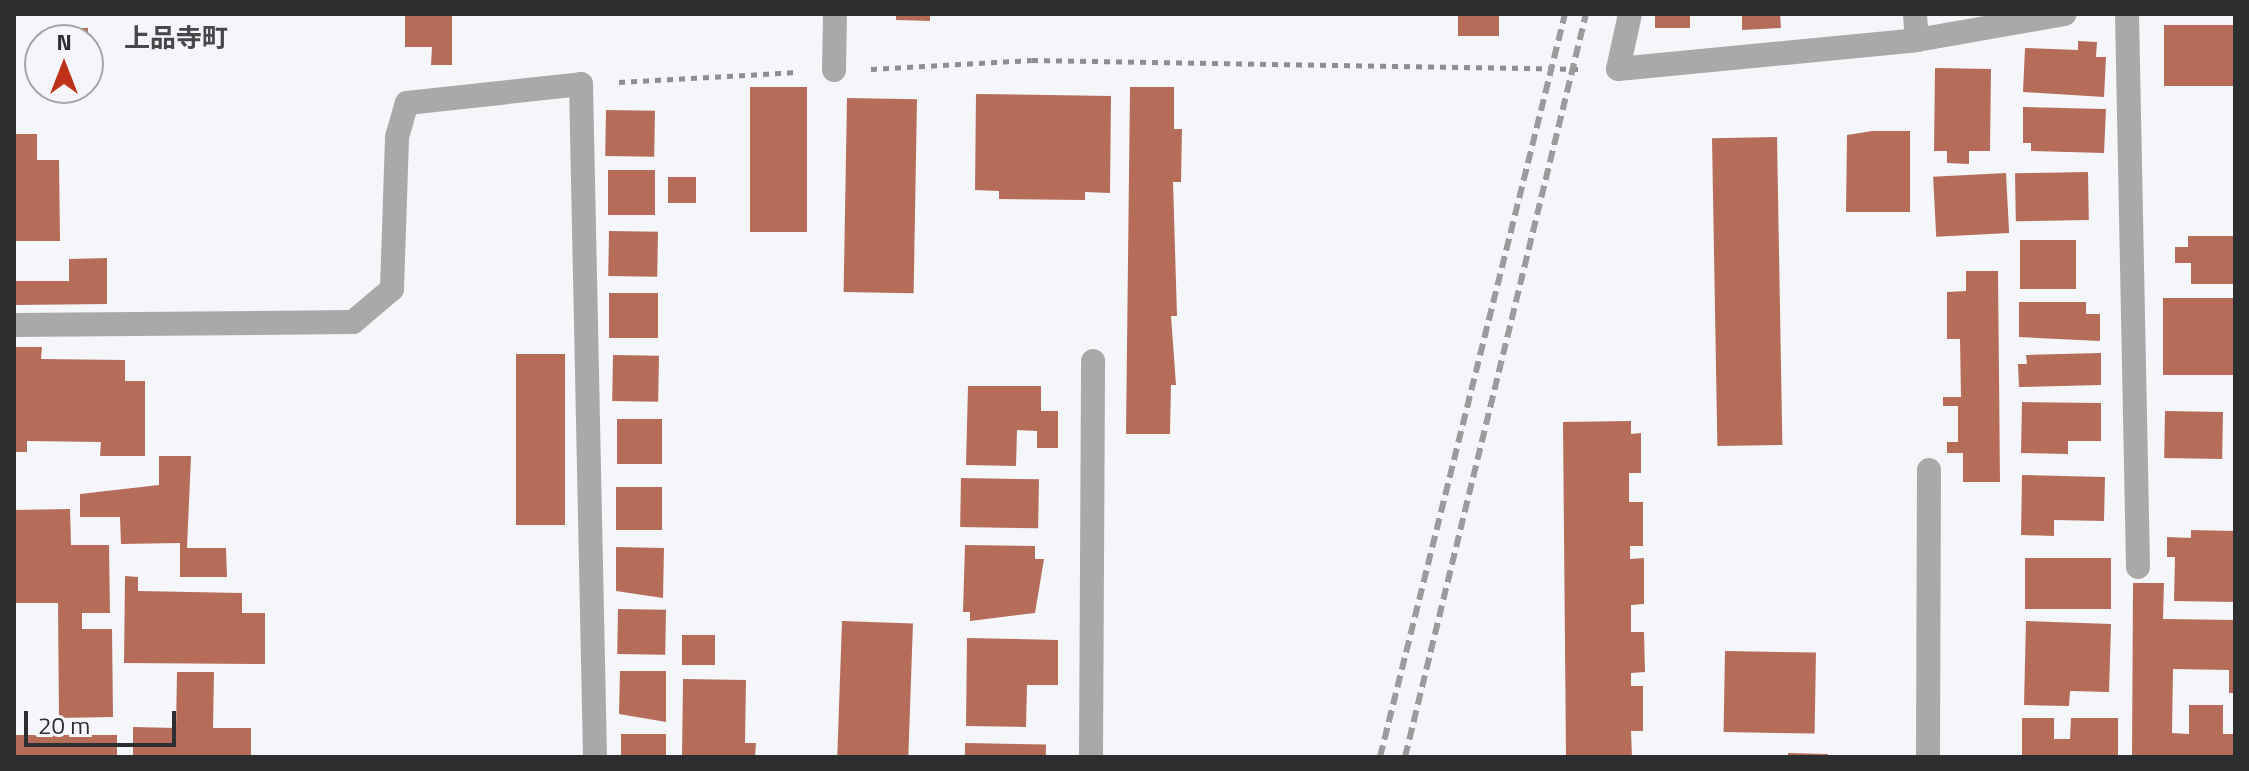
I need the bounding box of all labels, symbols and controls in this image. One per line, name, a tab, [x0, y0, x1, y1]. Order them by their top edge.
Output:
district label: 上品寺町	[124, 22, 228, 54]
north arrow	[24, 24, 104, 104]
text: N	[56, 25, 72, 59]
scale bar	[28, 695, 180, 745]
text: 20 m	[38, 707, 90, 743]

